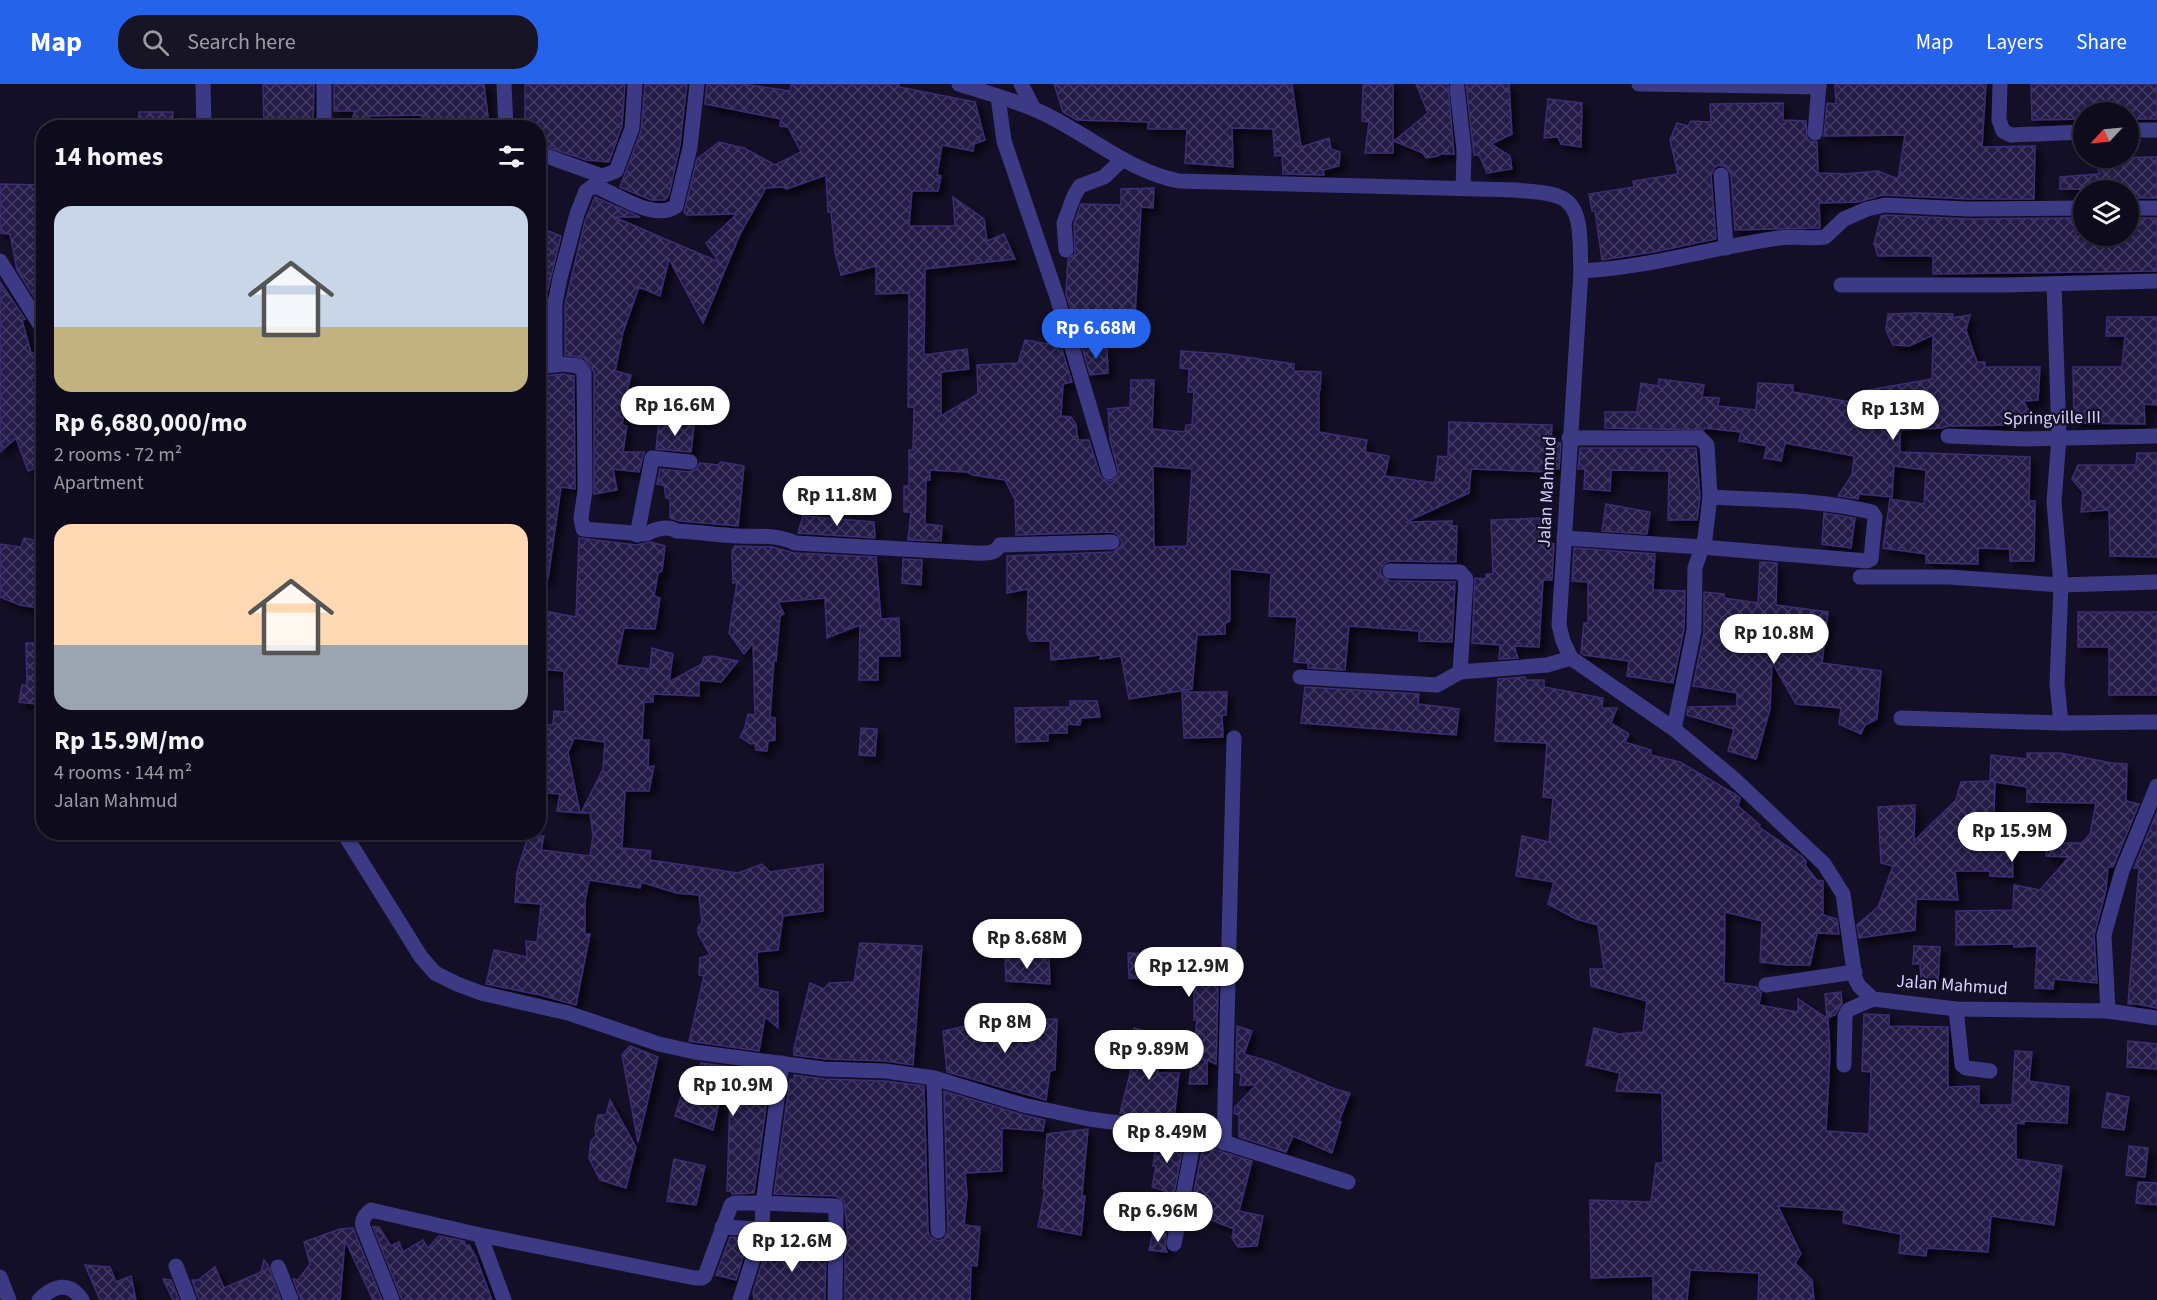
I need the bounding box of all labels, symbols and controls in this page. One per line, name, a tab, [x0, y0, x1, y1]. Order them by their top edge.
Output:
search box	[118, 15, 538, 69]
text: Map	[30, 22, 82, 62]
icon: search	[139, 26, 172, 59]
text: Search here	[187, 26, 296, 58]
text: Map	[1916, 27, 1953, 57]
text: Layers	[1986, 27, 2043, 57]
text: Share	[2076, 27, 2127, 57]
north arrow	[2073, 102, 2139, 168]
map controls	[2073, 102, 2139, 246]
text: 14 homes	[54, 138, 163, 175]
icon: filters	[495, 140, 528, 173]
button: layers	[2073, 180, 2139, 246]
icon: home	[237, 245, 345, 353]
pin: Rp 6.68M	[1034, 309, 1158, 360]
text: Rp 6.68M	[1056, 314, 1136, 342]
pin: Rp 16.6M	[613, 386, 737, 437]
pin: Rp 13M	[1844, 390, 1942, 441]
text: Rp 16.6M	[635, 391, 715, 419]
text: Rp 13M	[1861, 395, 1925, 423]
text: Rp 6,680,000/mo	[54, 404, 247, 441]
street label: Springville III	[2003, 405, 2101, 431]
street label: Jalan Mahmud	[1532, 436, 1562, 548]
text: 2 rooms · 72 m²	[54, 441, 182, 469]
text: Apartment	[54, 469, 144, 497]
pin: Rp 11.8M	[775, 476, 899, 527]
text: Rp 11.8M	[797, 481, 877, 509]
icon: home	[237, 563, 345, 671]
pin: Rp 10.8M	[1712, 614, 1836, 665]
text: Rp 10.8M	[1734, 619, 1814, 647]
text: Rp 15.9M/mo	[54, 722, 204, 759]
text: 4 rooms · 144 m²	[54, 759, 192, 787]
text: Jalan Mahmud	[54, 787, 178, 815]
pin: Rp 15.9M	[1950, 812, 2074, 863]
text: Rp 15.9M	[1972, 817, 2052, 845]
pin: Rp 8.68M	[965, 919, 1089, 970]
text: Rp 8.68M	[987, 924, 1067, 952]
pin: Rp 12.9M	[1127, 947, 1251, 998]
text: Rp 12.9M	[1149, 952, 1229, 980]
street label: Jalan Mahmud	[1896, 969, 2008, 1001]
pin: Rp 8M	[963, 1003, 1047, 1054]
text: Rp 8M	[978, 1008, 1032, 1036]
pin: Rp 9.89M	[1087, 1030, 1211, 1081]
text: Rp 9.89M	[1109, 1035, 1189, 1063]
pin: Rp 10.9M	[671, 1066, 795, 1117]
text: Rp 10.9M	[693, 1071, 773, 1099]
pin: Rp 8.49M	[1105, 1113, 1229, 1164]
text: Rp 8.49M	[1127, 1118, 1207, 1146]
pin: Rp 6.96M	[1096, 1192, 1220, 1243]
text: Rp 6.96M	[1118, 1197, 1198, 1225]
pin: Rp 12.6M	[730, 1222, 854, 1273]
text: Rp 12.6M	[752, 1227, 832, 1255]

